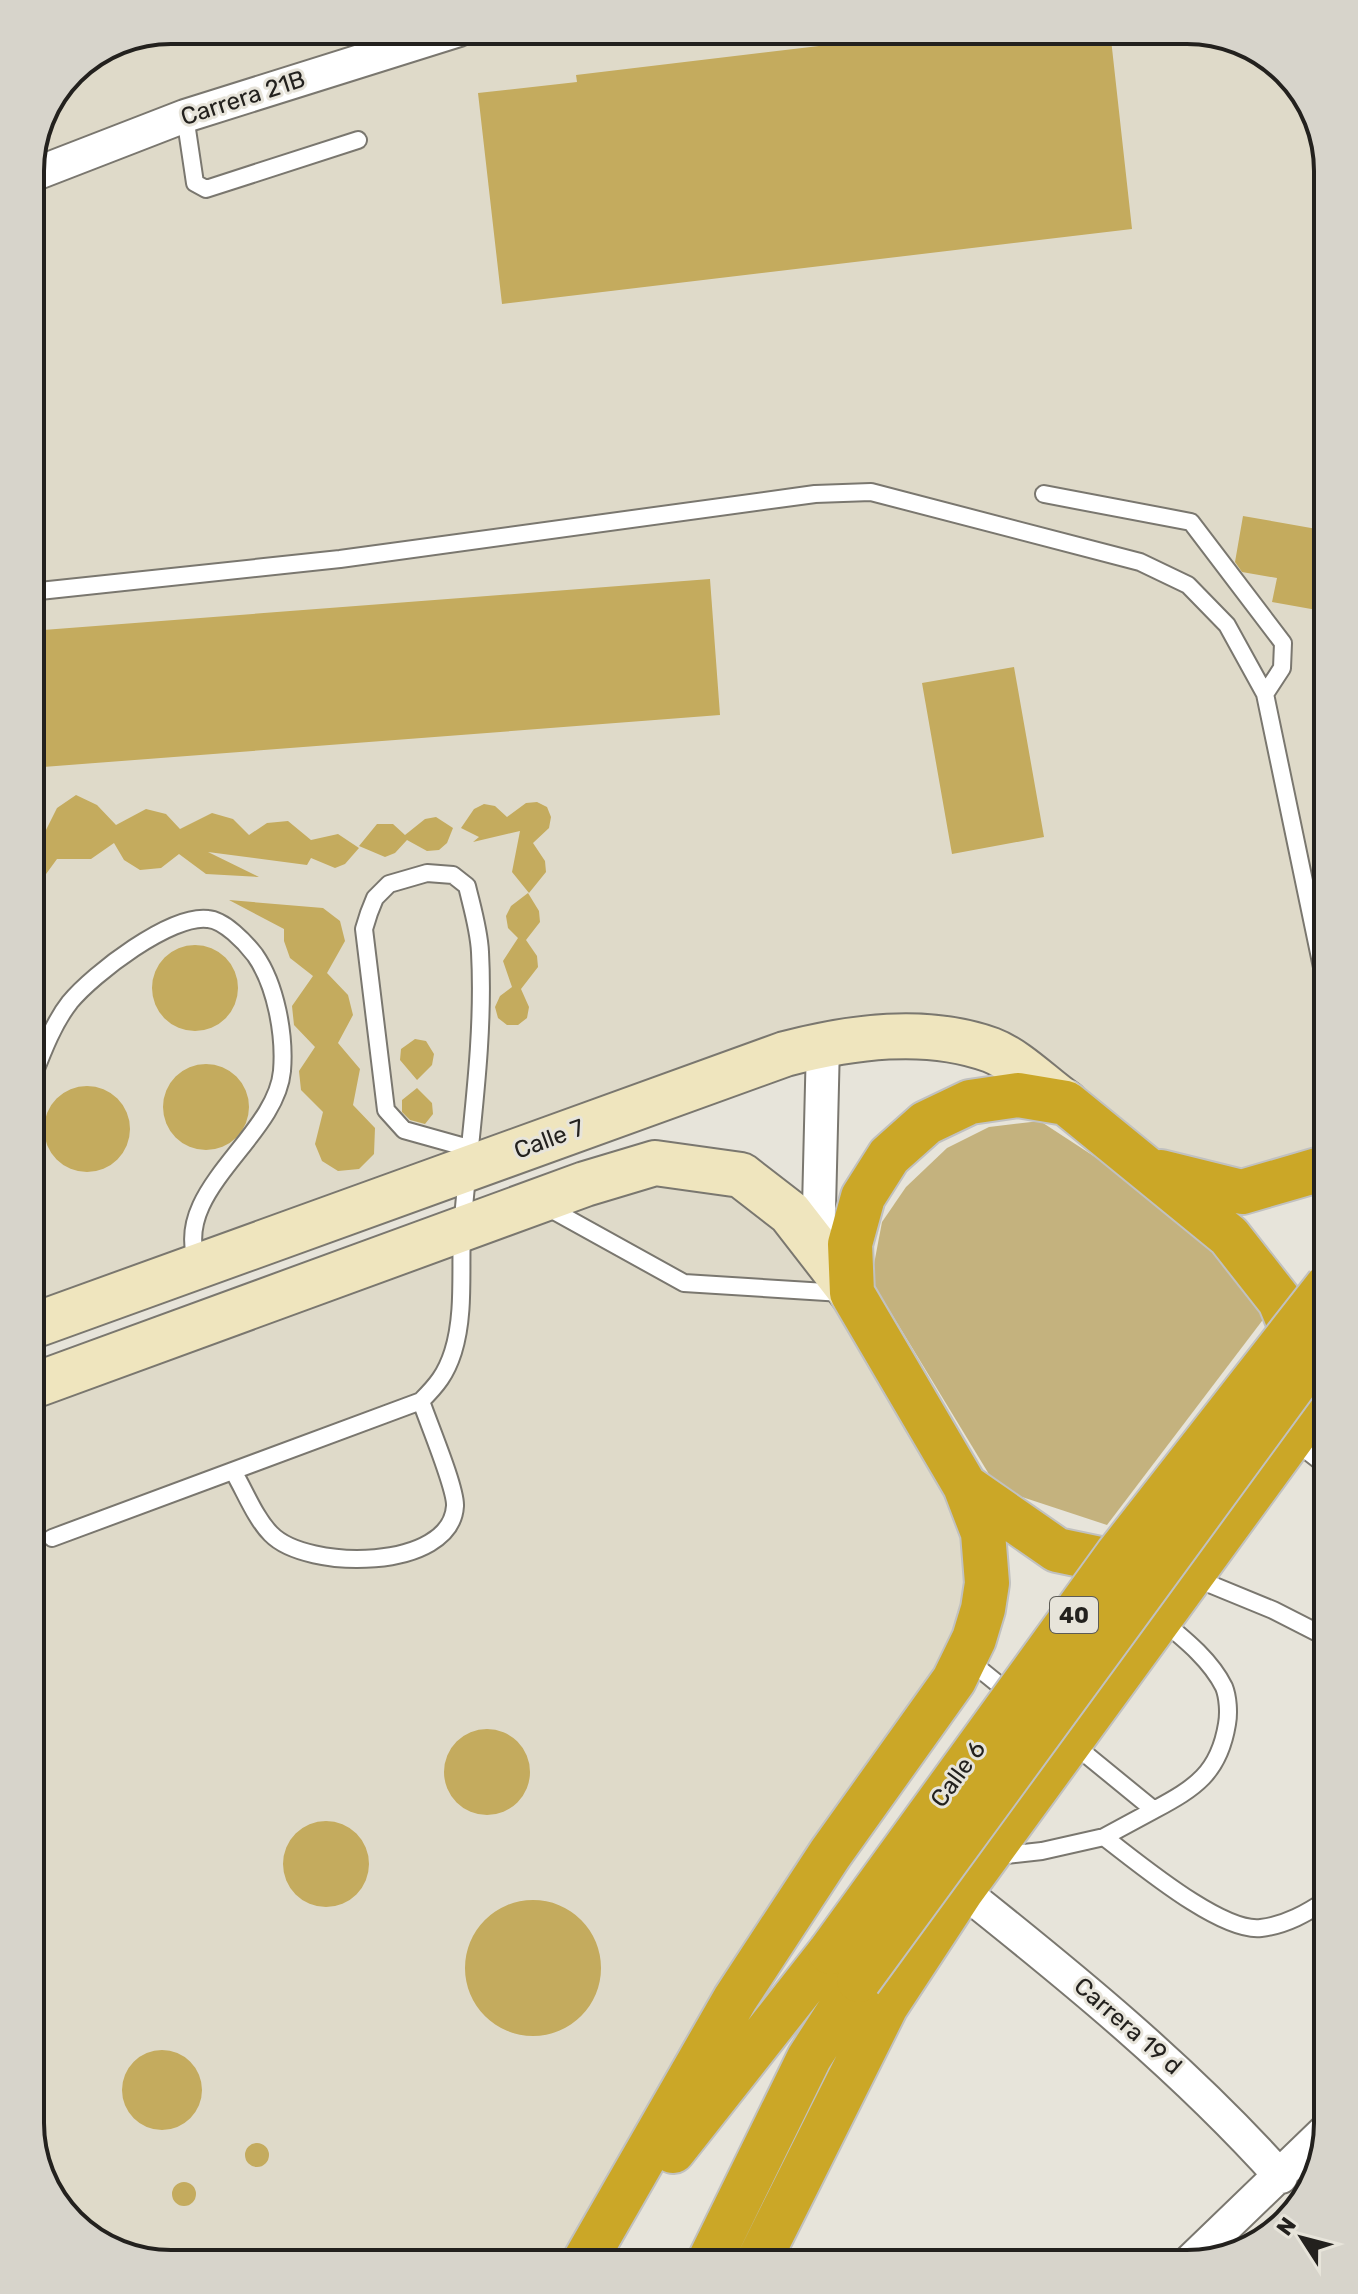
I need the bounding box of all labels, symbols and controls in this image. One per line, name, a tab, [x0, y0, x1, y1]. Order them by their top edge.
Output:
street label: Carrera 21B	[177, 65, 309, 131]
street label: Calle 7	[510, 1113, 588, 1165]
road number: 40	[1050, 1597, 1098, 1633]
street label: Calle 6	[925, 1736, 991, 1812]
street label: Carrera 19 d	[1068, 1972, 1188, 2080]
north arrow	[1262, 2198, 1342, 2278]
text: N	[1271, 2212, 1302, 2241]

